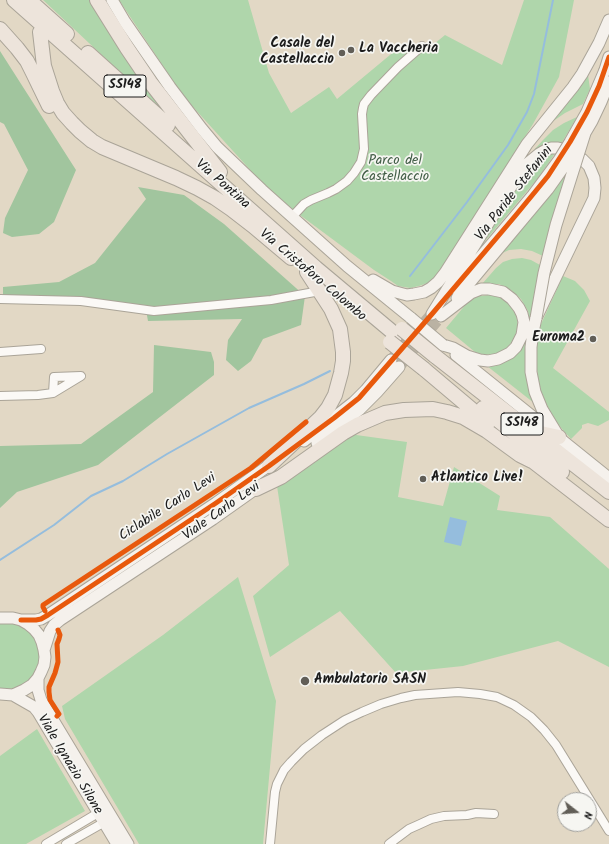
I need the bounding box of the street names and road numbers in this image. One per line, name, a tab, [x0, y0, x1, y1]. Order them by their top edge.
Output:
road number: SS148	[104, 75, 146, 97]
street label: Via Paride Stefanini	[472, 143, 558, 245]
street label: Via Pontina	[191, 157, 253, 213]
street label: Via Cristoforo Colombo	[255, 226, 369, 326]
road number: SS148	[501, 413, 543, 435]
street label: Ciclabile Carlo Levi	[116, 470, 220, 546]
street label: Viale Carlo Levi	[180, 479, 264, 545]
street label: Viale Ignazio Silone	[33, 712, 105, 818]

